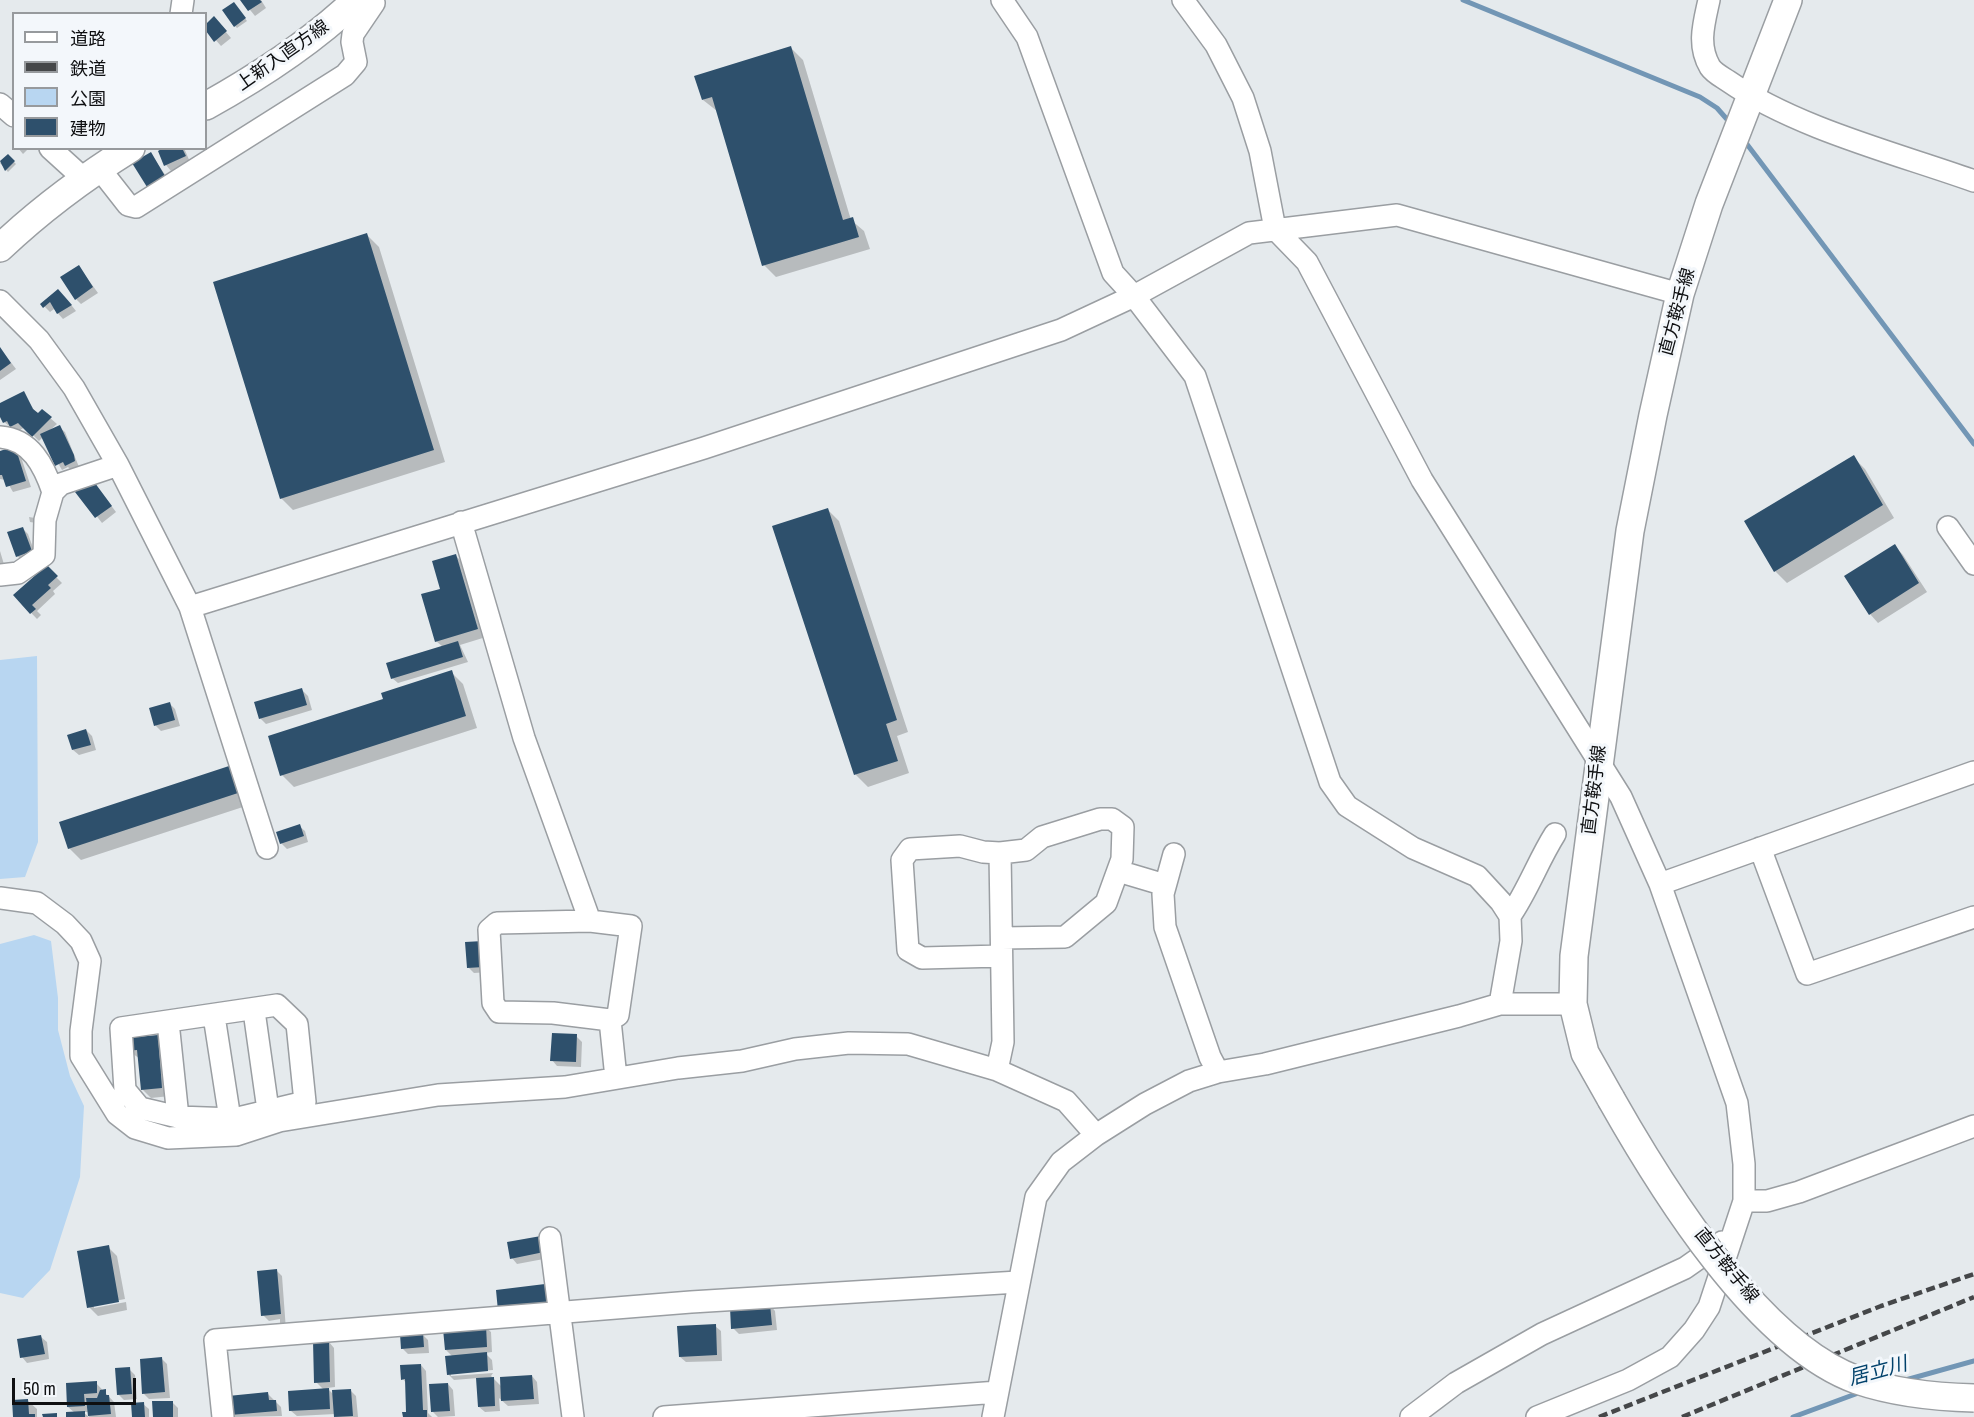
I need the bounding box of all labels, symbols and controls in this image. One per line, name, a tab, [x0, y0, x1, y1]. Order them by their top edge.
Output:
legend	[12, 12, 207, 150]
street label: 上新入直方線	[233, 16, 333, 96]
text: 道路	[70, 26, 106, 51]
text: 鉄道	[70, 56, 106, 81]
text: 公園	[70, 86, 106, 111]
text: 建物	[70, 116, 106, 141]
street label: 直方鞍手線	[1656, 266, 1700, 358]
street label: 直方鞍手線	[1579, 744, 1611, 836]
street label: 直方鞍手線	[1689, 1224, 1763, 1308]
water label: 居立川	[1846, 1353, 1910, 1391]
scale bar	[15, 1366, 140, 1404]
text: 50 m	[23, 1376, 56, 1401]

